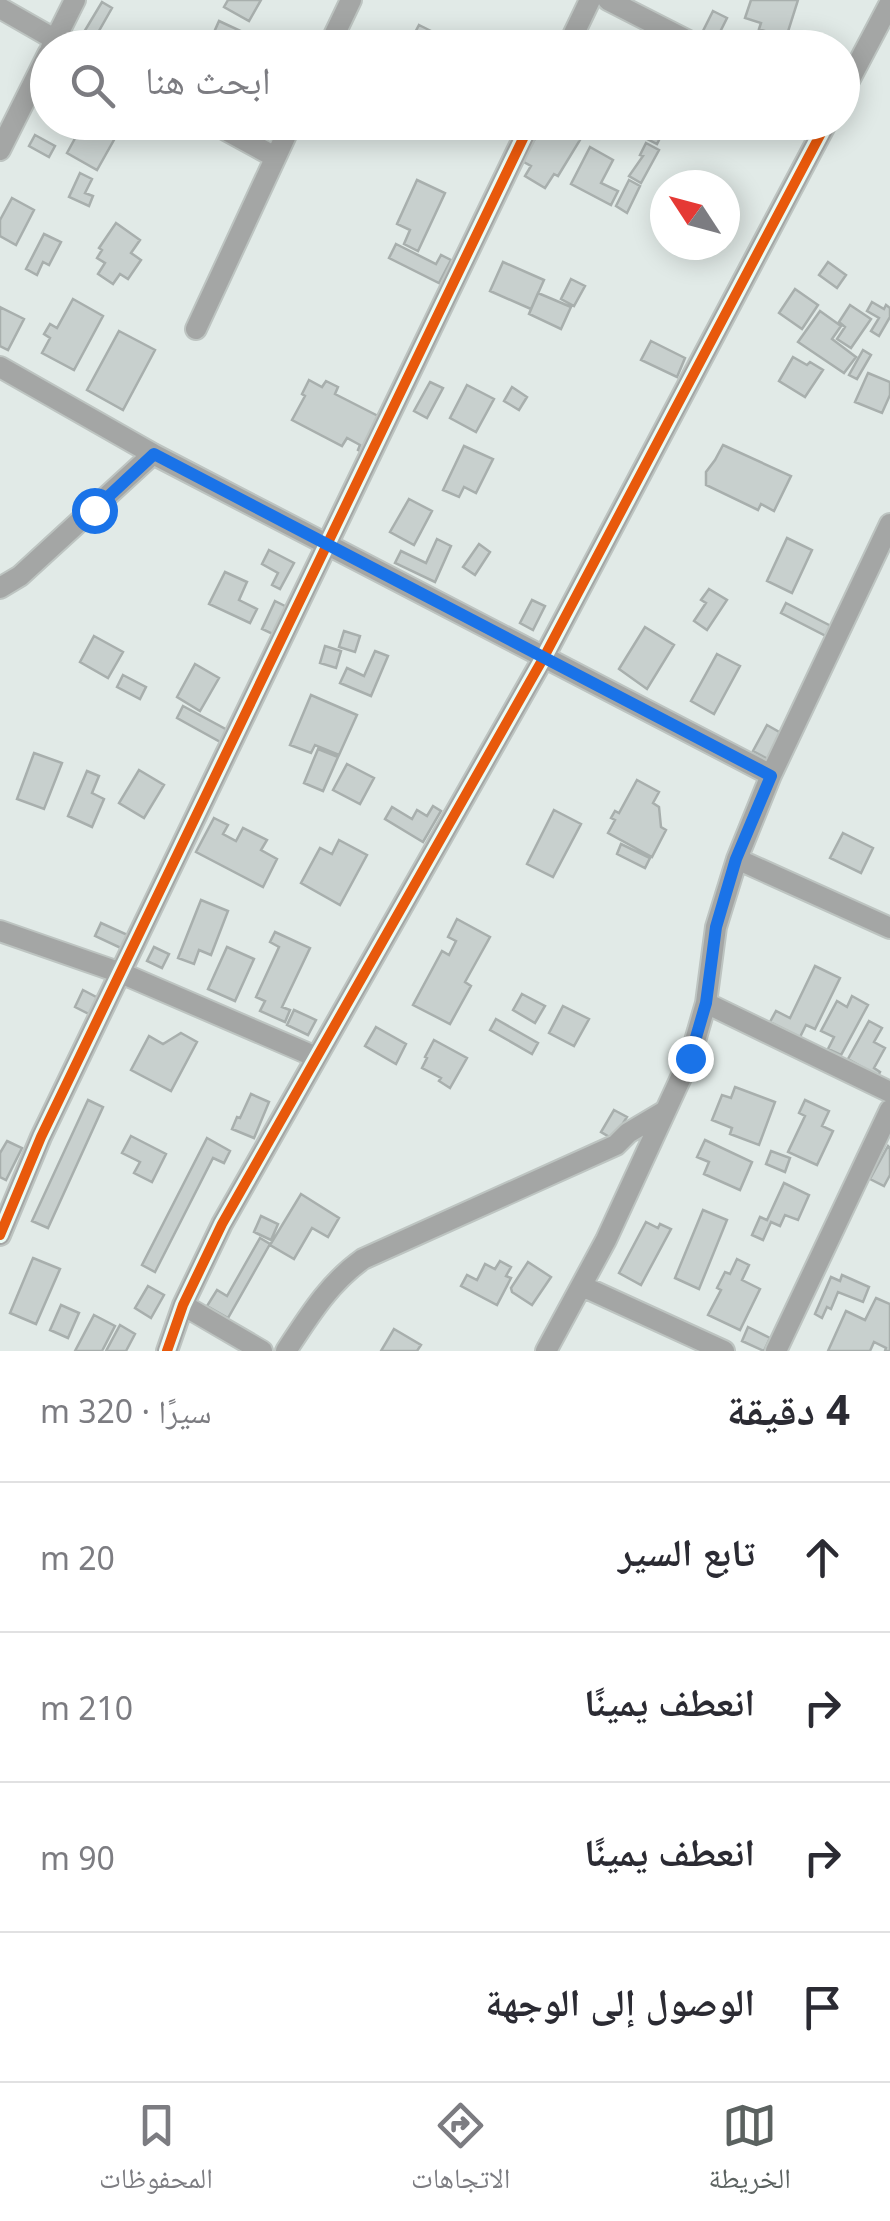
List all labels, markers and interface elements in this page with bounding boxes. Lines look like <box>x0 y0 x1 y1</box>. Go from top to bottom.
search box <box>30 30 860 140</box>
text: ابحث هنا <box>145 53 271 105</box>
icon: search <box>65 58 120 113</box>
north arrow <box>650 170 740 260</box>
route start <box>72 488 118 534</box>
route end <box>668 1036 714 1082</box>
text: 4 دقيقة <box>727 1380 850 1437</box>
text: سيرًا · 320 m <box>40 1389 212 1432</box>
text: تابع السير <box>618 1525 755 1577</box>
icon: ahead <box>795 1530 850 1585</box>
text: 20 m <box>40 1536 115 1579</box>
text: انعطف يمينًا <box>584 1675 755 1727</box>
icon: right <box>795 1680 850 1735</box>
text: 210 m <box>40 1686 133 1729</box>
text: انعطف يمينًا <box>584 1825 755 1877</box>
icon: right <box>795 1830 850 1885</box>
text: 90 m <box>40 1836 115 1879</box>
text: الوصول إلى الوجهة <box>485 1975 755 2027</box>
icon: arrive <box>795 1980 850 2035</box>
tab: المحفوظات <box>99 2098 213 2206</box>
tab: الاتجاهات <box>411 2098 510 2206</box>
tab: الخريطة <box>709 2098 791 2206</box>

